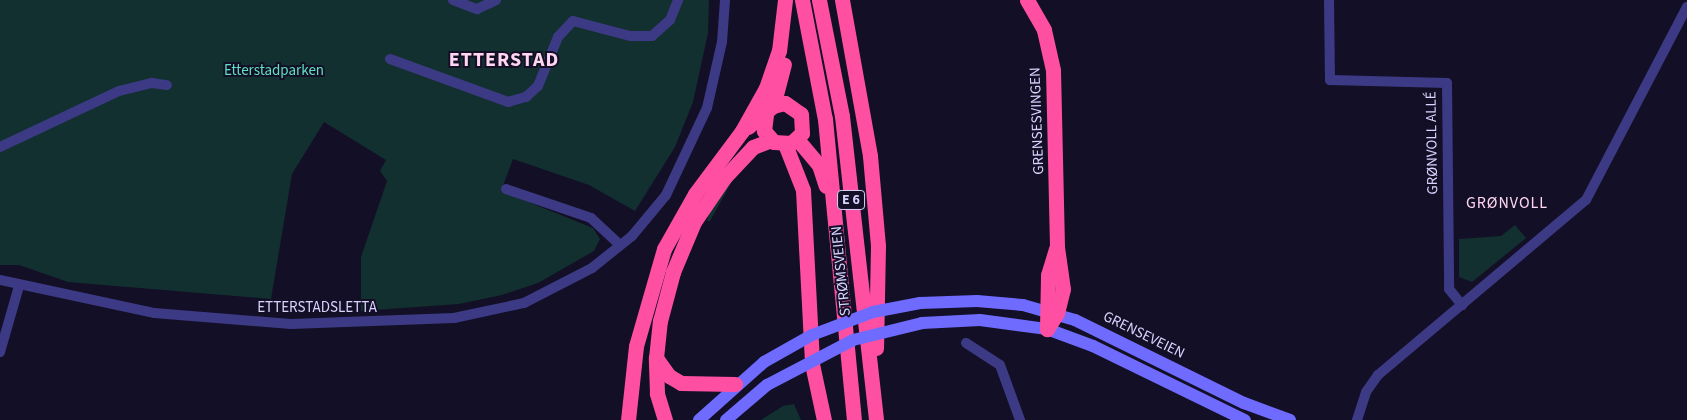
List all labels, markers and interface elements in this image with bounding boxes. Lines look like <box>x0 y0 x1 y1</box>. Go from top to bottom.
district label: ETTERSTAD <box>448 48 560 72</box>
park label: Etterstadparken <box>224 62 324 80</box>
street label: GRENSESVINGEN <box>1026 67 1048 175</box>
street label: GRØNVOLL ALLÉ <box>1422 91 1442 195</box>
road number: E 6 <box>836 188 866 212</box>
district label: GRØNVOLL <box>1465 193 1549 213</box>
street label: STRØMSVEIEN <box>827 225 855 317</box>
street label: ETTERSTADSLETTA <box>257 299 377 317</box>
street label: GRENSEVEIEN <box>1100 308 1188 362</box>

